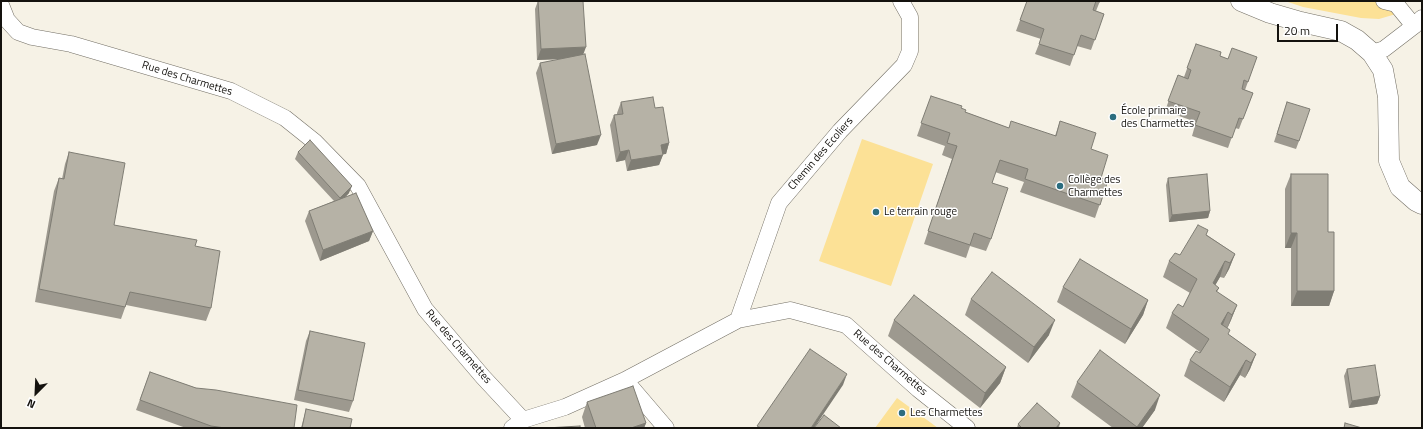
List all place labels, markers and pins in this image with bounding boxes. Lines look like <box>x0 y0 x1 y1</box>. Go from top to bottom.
place label: École primaire des Charmettes <box>1121 104 1194 130</box>
marker: École primaire des Charmettes <box>1108 112 1118 122</box>
place label: Collège des Charmettes <box>1068 173 1122 199</box>
marker: Collège des Charmettes <box>1055 181 1065 191</box>
place label: Le terrain rouge <box>884 205 957 219</box>
marker: Le terrain rouge <box>871 207 881 217</box>
place label: Les Charmettes <box>910 406 983 420</box>
marker: Les Charmettes <box>897 408 907 418</box>

